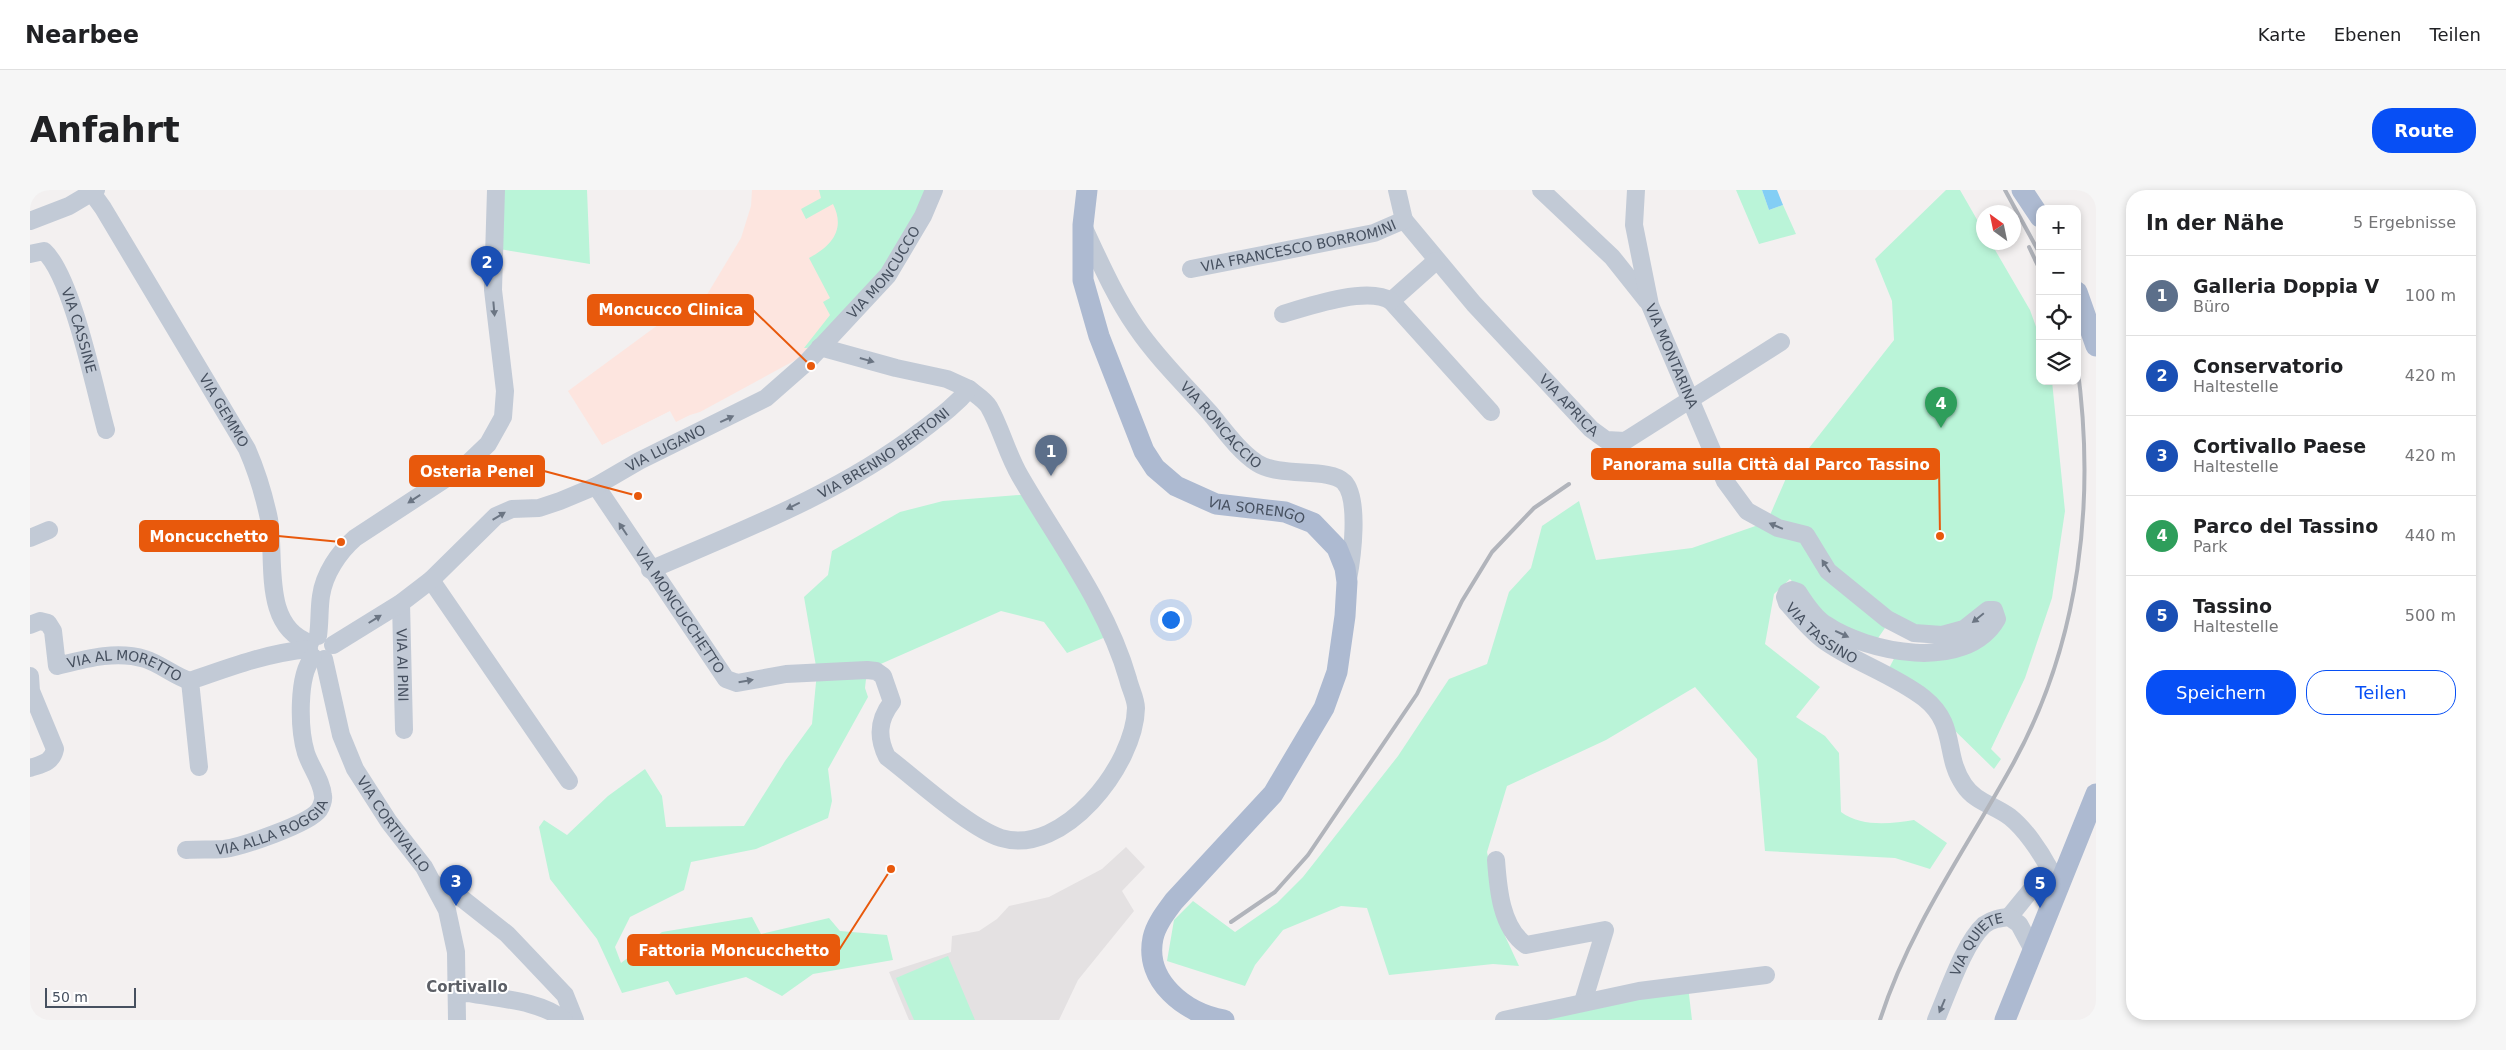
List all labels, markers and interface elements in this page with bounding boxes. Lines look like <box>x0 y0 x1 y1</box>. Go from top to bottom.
text: Nearbee <box>25 21 139 49</box>
text: Karte <box>2258 24 2306 45</box>
text: Ebenen <box>2334 24 2402 45</box>
text: Teilen <box>2430 24 2481 45</box>
button: Route <box>2372 108 2476 153</box>
text: Anfahrt <box>30 110 180 150</box>
north arrow <box>1976 205 2021 250</box>
map controls <box>2036 205 2081 385</box>
button: + <box>2036 205 2081 250</box>
text: In der Nähe <box>2146 211 2284 235</box>
text: 5 Ergebnisse <box>2353 213 2456 232</box>
street label: VIA FRANCESCO BORROMINI <box>1199 216 1399 275</box>
street label: VIA MONCUCCO <box>844 223 923 322</box>
pin: 2 <box>471 246 503 287</box>
button: − <box>2036 250 2081 295</box>
text: Galleria Doppia V <box>2193 275 2379 297</box>
street label: VIA CASSINE <box>58 285 99 375</box>
text: 1 <box>2156 286 2168 305</box>
text: 100 m <box>2405 286 2456 305</box>
callout: Moncucco Clinica <box>588 295 753 325</box>
button: locate <box>2036 295 2081 340</box>
text: Büro <box>2193 297 2230 316</box>
one-way arrow <box>490 301 498 317</box>
text: Moncucco Clinica <box>599 301 743 319</box>
street label: VIA MONTARINA <box>1642 301 1701 411</box>
button: layers <box>2036 340 2081 385</box>
text: Conservatorio <box>2193 355 2343 377</box>
one-way arrow <box>860 357 875 365</box>
text: 2 <box>2156 366 2168 385</box>
text: 420 m <box>2405 366 2456 385</box>
street label: VIA GEMMO <box>196 371 252 450</box>
street label: VIA APRICA <box>1536 371 1602 440</box>
text: Haltestelle <box>2193 377 2279 396</box>
street label: VIA RONCACCIO <box>1177 378 1265 472</box>
pin: 4 <box>1925 387 1957 428</box>
street label: VIA BRENNO BERTONI <box>815 404 953 502</box>
one-way arrow <box>720 415 734 423</box>
street label: VIA LUGANO <box>623 421 708 475</box>
pin: 1 <box>1035 435 1067 476</box>
text: Cortivallo Paese <box>2193 435 2366 457</box>
text: 3 <box>2156 446 2168 465</box>
text: 420 m <box>2405 446 2456 465</box>
callout: Panorama sulla Città dal Parco Tassino <box>1592 449 1939 479</box>
callout: Osteria Penel <box>410 456 544 486</box>
text: Panorama sulla Città dal Parco Tassino <box>1602 456 1930 474</box>
text: Haltestelle <box>2193 457 2279 476</box>
text: Osteria Penel <box>420 463 534 481</box>
street label: VIA SORENGO <box>1205 493 1308 527</box>
one-way arrow <box>407 494 421 504</box>
one-way arrow <box>786 502 800 510</box>
one-way arrow <box>492 512 507 520</box>
text: Parco del Tassino <box>2193 515 2378 537</box>
callout: Moncucchetto <box>140 521 278 551</box>
one-way arrow <box>1769 521 1783 529</box>
one-way arrow <box>618 522 628 536</box>
text: 4 <box>2156 526 2168 545</box>
text: 440 m <box>2405 526 2456 545</box>
text: Moncucchetto <box>150 528 268 546</box>
text: Park <box>2193 537 2228 556</box>
street label: VIA MONCUCCHETTO <box>632 544 728 676</box>
one-way arrow <box>1822 559 1831 573</box>
text: Tassino <box>2193 595 2272 617</box>
street label: VIA TASSINO <box>1783 599 1860 667</box>
text: 5 <box>2156 606 2168 625</box>
text: 500 m <box>2405 606 2456 625</box>
your location <box>1158 607 1184 633</box>
one-way arrow <box>1972 613 1985 624</box>
one-way arrow <box>368 614 381 624</box>
text: Haltestelle <box>2193 617 2279 636</box>
street label: VIA AI PINI <box>394 628 411 702</box>
one-way arrow <box>1835 630 1850 638</box>
street label: VIA AL MORETTO <box>65 647 185 685</box>
button: Speichern <box>2146 670 2296 715</box>
button: Teilen <box>2306 670 2456 715</box>
one-way arrow <box>738 677 754 685</box>
street label: VIA CORTIVALLO <box>354 773 433 876</box>
street label: VIA ALLA ROGGIA <box>215 797 331 857</box>
pin: 3 <box>440 865 472 906</box>
pin: 5 <box>2024 867 2056 908</box>
street label: VIA QUIETE <box>1947 910 2005 979</box>
callout: Fattoria Moncucchetto <box>628 935 839 965</box>
text: Fattoria Moncucchetto <box>639 942 829 960</box>
district label: Cortivallo <box>426 978 508 996</box>
scale bar <box>45 985 136 1008</box>
text: 50 m <box>52 989 88 1005</box>
one-way arrow <box>1938 999 1946 1014</box>

